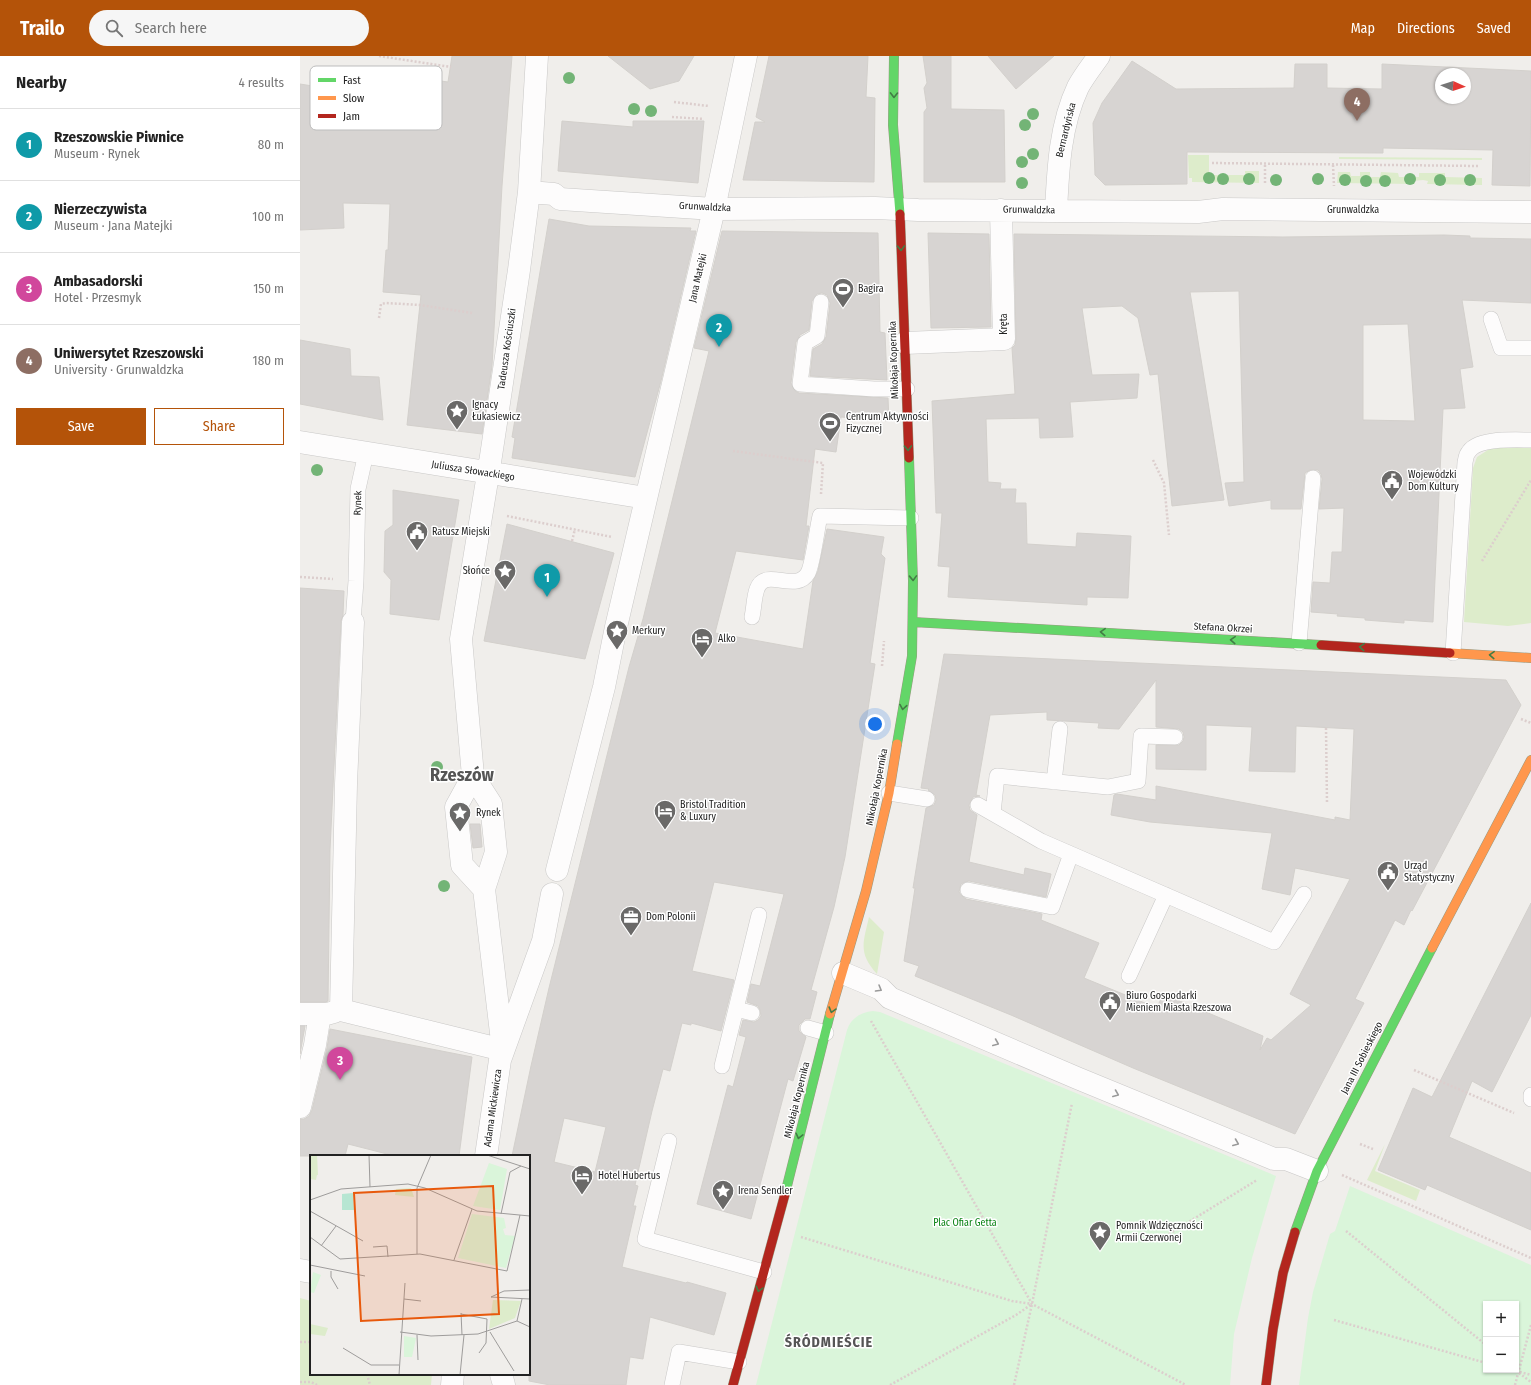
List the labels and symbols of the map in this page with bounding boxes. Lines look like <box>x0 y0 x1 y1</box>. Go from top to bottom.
legend <box>310 66 442 130</box>
north arrow <box>1435 68 1471 104</box>
text: Fast <box>343 74 361 87</box>
pin: 4 <box>1344 88 1370 121</box>
text: Slow <box>343 92 364 105</box>
one-way arrow <box>890 92 898 98</box>
street label: Bernardyńska <box>1052 101 1079 159</box>
text: Jam <box>343 110 360 123</box>
street label: Grunwaldzka <box>679 200 732 214</box>
street label: Grunwaldzka <box>1003 204 1055 216</box>
street label: Grunwaldzka <box>1327 204 1379 216</box>
one-way arrow <box>897 245 905 251</box>
street label: Jana Matejki <box>687 252 709 304</box>
sports icon: Bagira <box>830 276 856 309</box>
place label: Bagira <box>858 283 884 295</box>
street label: Tadeusza Kościuszki <box>495 308 519 390</box>
street label: Kręta <box>998 313 1010 335</box>
pin: 2 <box>706 314 732 347</box>
street label: Mikołaja Kopernika <box>887 321 901 399</box>
place icon: Ignacy Łukasiewicz <box>444 398 470 431</box>
place label: Ignacy Łukasiewicz <box>472 399 520 423</box>
sports icon: Centrum Aktywności Fizycznej <box>817 410 843 443</box>
place label: Centrum Aktywności Fizycznej <box>846 411 929 435</box>
one-way arrow <box>904 445 913 451</box>
street label: Juliusza Słowackiego <box>430 458 516 484</box>
public building icon: Wojewódzki Dom Kultury <box>1379 468 1405 501</box>
place label: Wojewódzki Dom Kultury <box>1408 469 1459 493</box>
street label: Rynek <box>352 490 364 516</box>
public building icon: Ratusz Miejski <box>404 519 430 552</box>
place label: Ratusz Miejski <box>432 526 490 538</box>
place icon: Słońce <box>492 558 518 591</box>
place label: Słońce <box>463 564 490 577</box>
pin: 1 <box>534 564 560 597</box>
one-way arrow <box>909 575 917 581</box>
place icon: Merkury <box>604 618 630 651</box>
street label: Stefana Okrzei <box>1193 620 1253 636</box>
place label: Merkury <box>632 625 666 637</box>
hotel icon: Alko <box>689 626 715 659</box>
one-way arrow <box>1100 628 1106 637</box>
place label: Alko <box>718 633 736 645</box>
one-way arrow <box>1230 635 1236 644</box>
one-way arrow <box>1359 643 1365 651</box>
one-way arrow <box>1489 650 1495 659</box>
one-way arrow <box>899 704 908 711</box>
your location <box>865 714 885 734</box>
street label: Mikołaja Kopernika <box>864 747 890 827</box>
district label: Rzeszów <box>430 764 495 786</box>
hotel icon: Bristol Tradition & Luxury <box>652 798 678 831</box>
place label: Bristol Tradition & Luxury <box>680 799 746 823</box>
place icon: Rynek <box>447 800 473 833</box>
place label: Rynek <box>476 807 501 819</box>
public building icon: Urząd Statystyczny <box>1375 859 1401 892</box>
place label: Urząd Statystyczny <box>1404 860 1455 884</box>
office icon: Dom Polonii <box>618 904 644 937</box>
place label: Dom Polonii <box>646 911 695 923</box>
one-way arrow <box>875 984 882 992</box>
public building icon: Biuro Gospodarki Mieniem Miasta Rzeszowa <box>1097 989 1123 1022</box>
place label: Biuro Gospodarki Mieniem Miasta Rzeszowa <box>1126 990 1232 1014</box>
one-way arrow <box>828 1007 837 1014</box>
street label: Jana III Sobieskiego <box>1339 1020 1385 1096</box>
one-way arrow <box>992 1038 1000 1046</box>
pin: 3 <box>327 1047 353 1080</box>
street label: Mikołaja Kopernika <box>782 1061 812 1139</box>
street label: Adama Mickiewicza <box>482 1068 504 1148</box>
one-way arrow <box>1112 1089 1119 1097</box>
one-way arrow <box>796 1133 804 1139</box>
one-way arrow <box>1232 1138 1240 1146</box>
inset map <box>310 1155 530 1375</box>
hotel icon: Hotel Hubertus <box>569 1163 595 1196</box>
place label: Hotel Hubertus <box>598 1170 660 1182</box>
place icon: Irena Sendler <box>710 1178 736 1211</box>
place label: Irena Sendler <box>738 1185 793 1197</box>
park label: Plac Ofiar Getta <box>933 1217 997 1229</box>
place icon: Pomnik Wdzięczności Armii Czerwonej <box>1087 1219 1113 1252</box>
place label: Pomnik Wdzięczności Armii Czerwonej <box>1116 1220 1203 1244</box>
one-way arrow <box>755 1285 764 1292</box>
district label: ŚRÓDMIEŚCIE <box>785 1333 873 1351</box>

